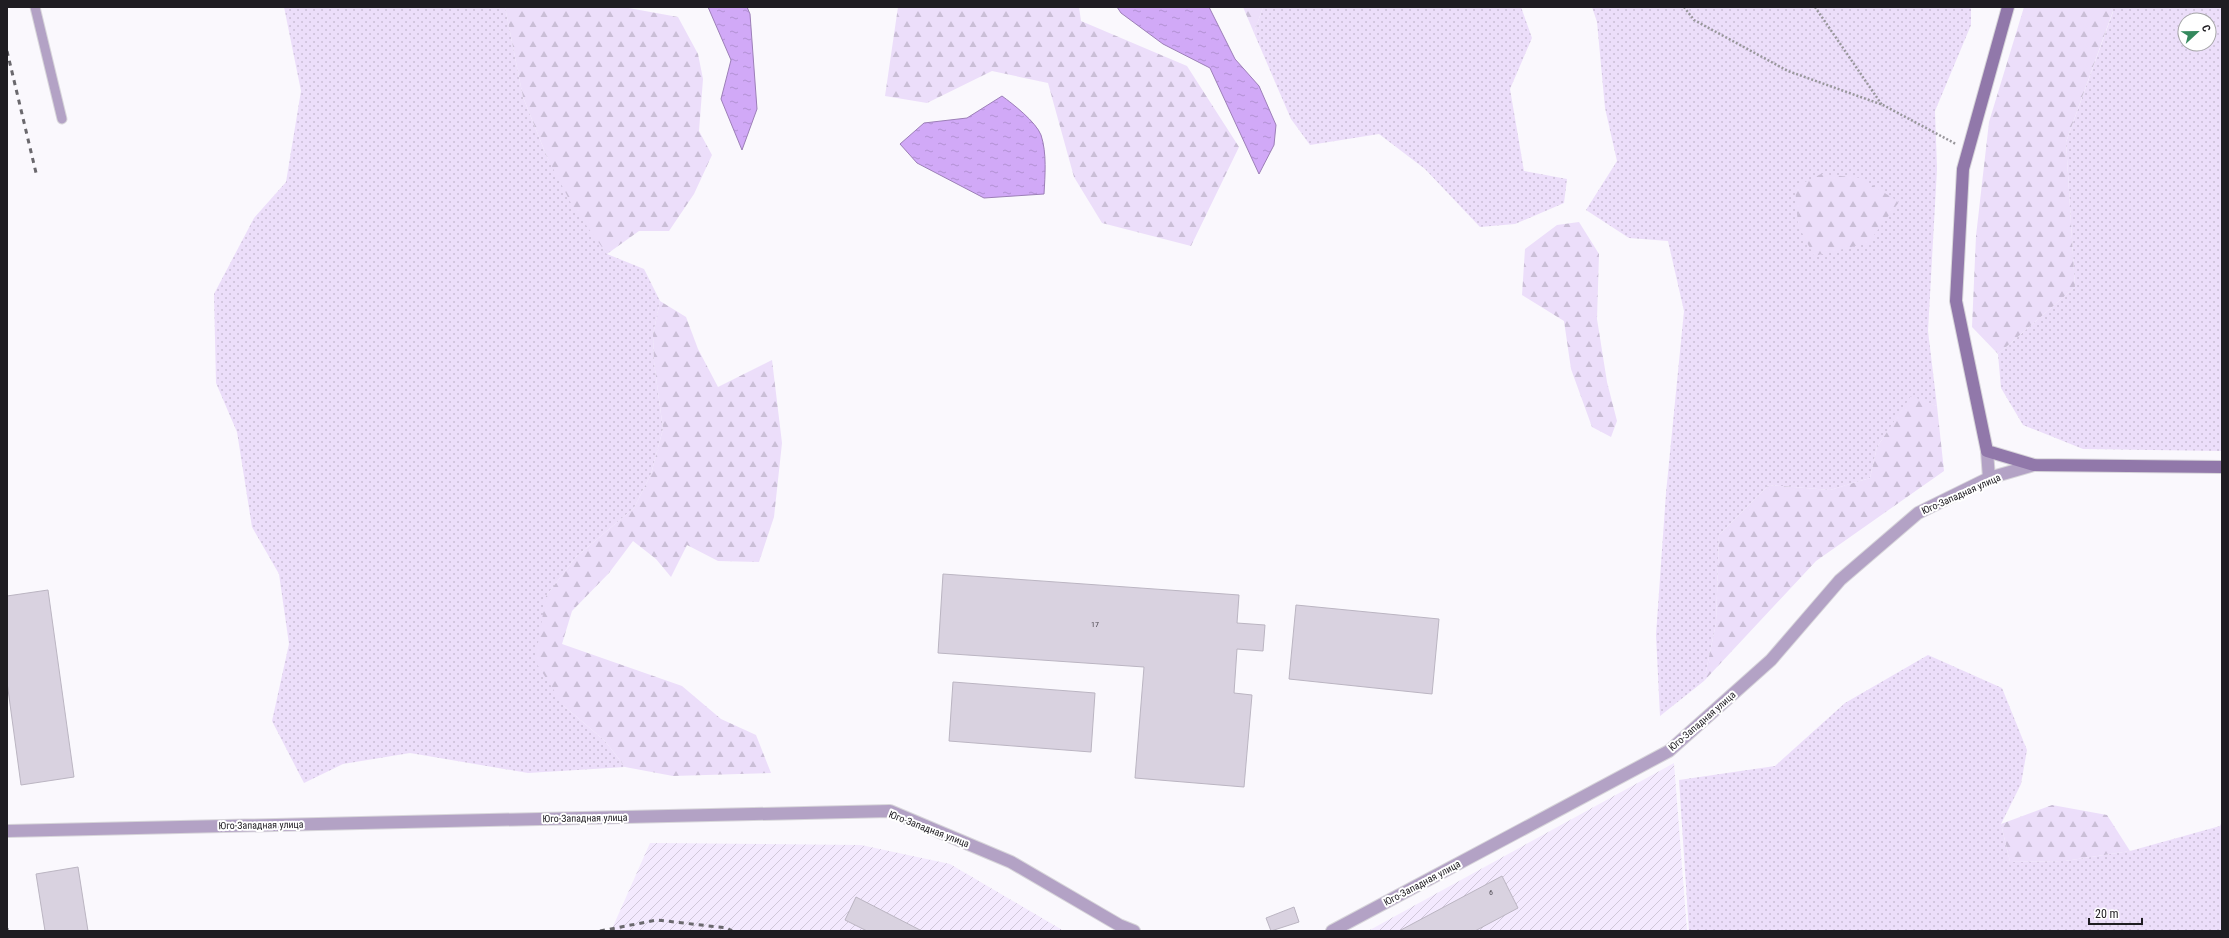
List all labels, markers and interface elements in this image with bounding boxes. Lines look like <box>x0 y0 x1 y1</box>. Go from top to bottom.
north arrow <box>2177 12 2217 52</box>
text: С <box>2199 23 2213 34</box>
street label: Юго-Западная улица <box>1920 472 2002 516</box>
house number: 17 <box>1091 620 1099 629</box>
street label: Юго-Западная улица <box>1666 689 1738 753</box>
street label: Юго-Западная улица <box>887 809 971 849</box>
street label: Юго-Западная улица <box>542 812 628 824</box>
street label: Юго-Западная улица <box>218 819 304 831</box>
street label: Юго-Западная улица <box>1382 858 1462 908</box>
house number: 6 <box>1489 888 1493 897</box>
scale bar <box>2089 900 2142 926</box>
text: 20 m <box>2095 907 2119 921</box>

